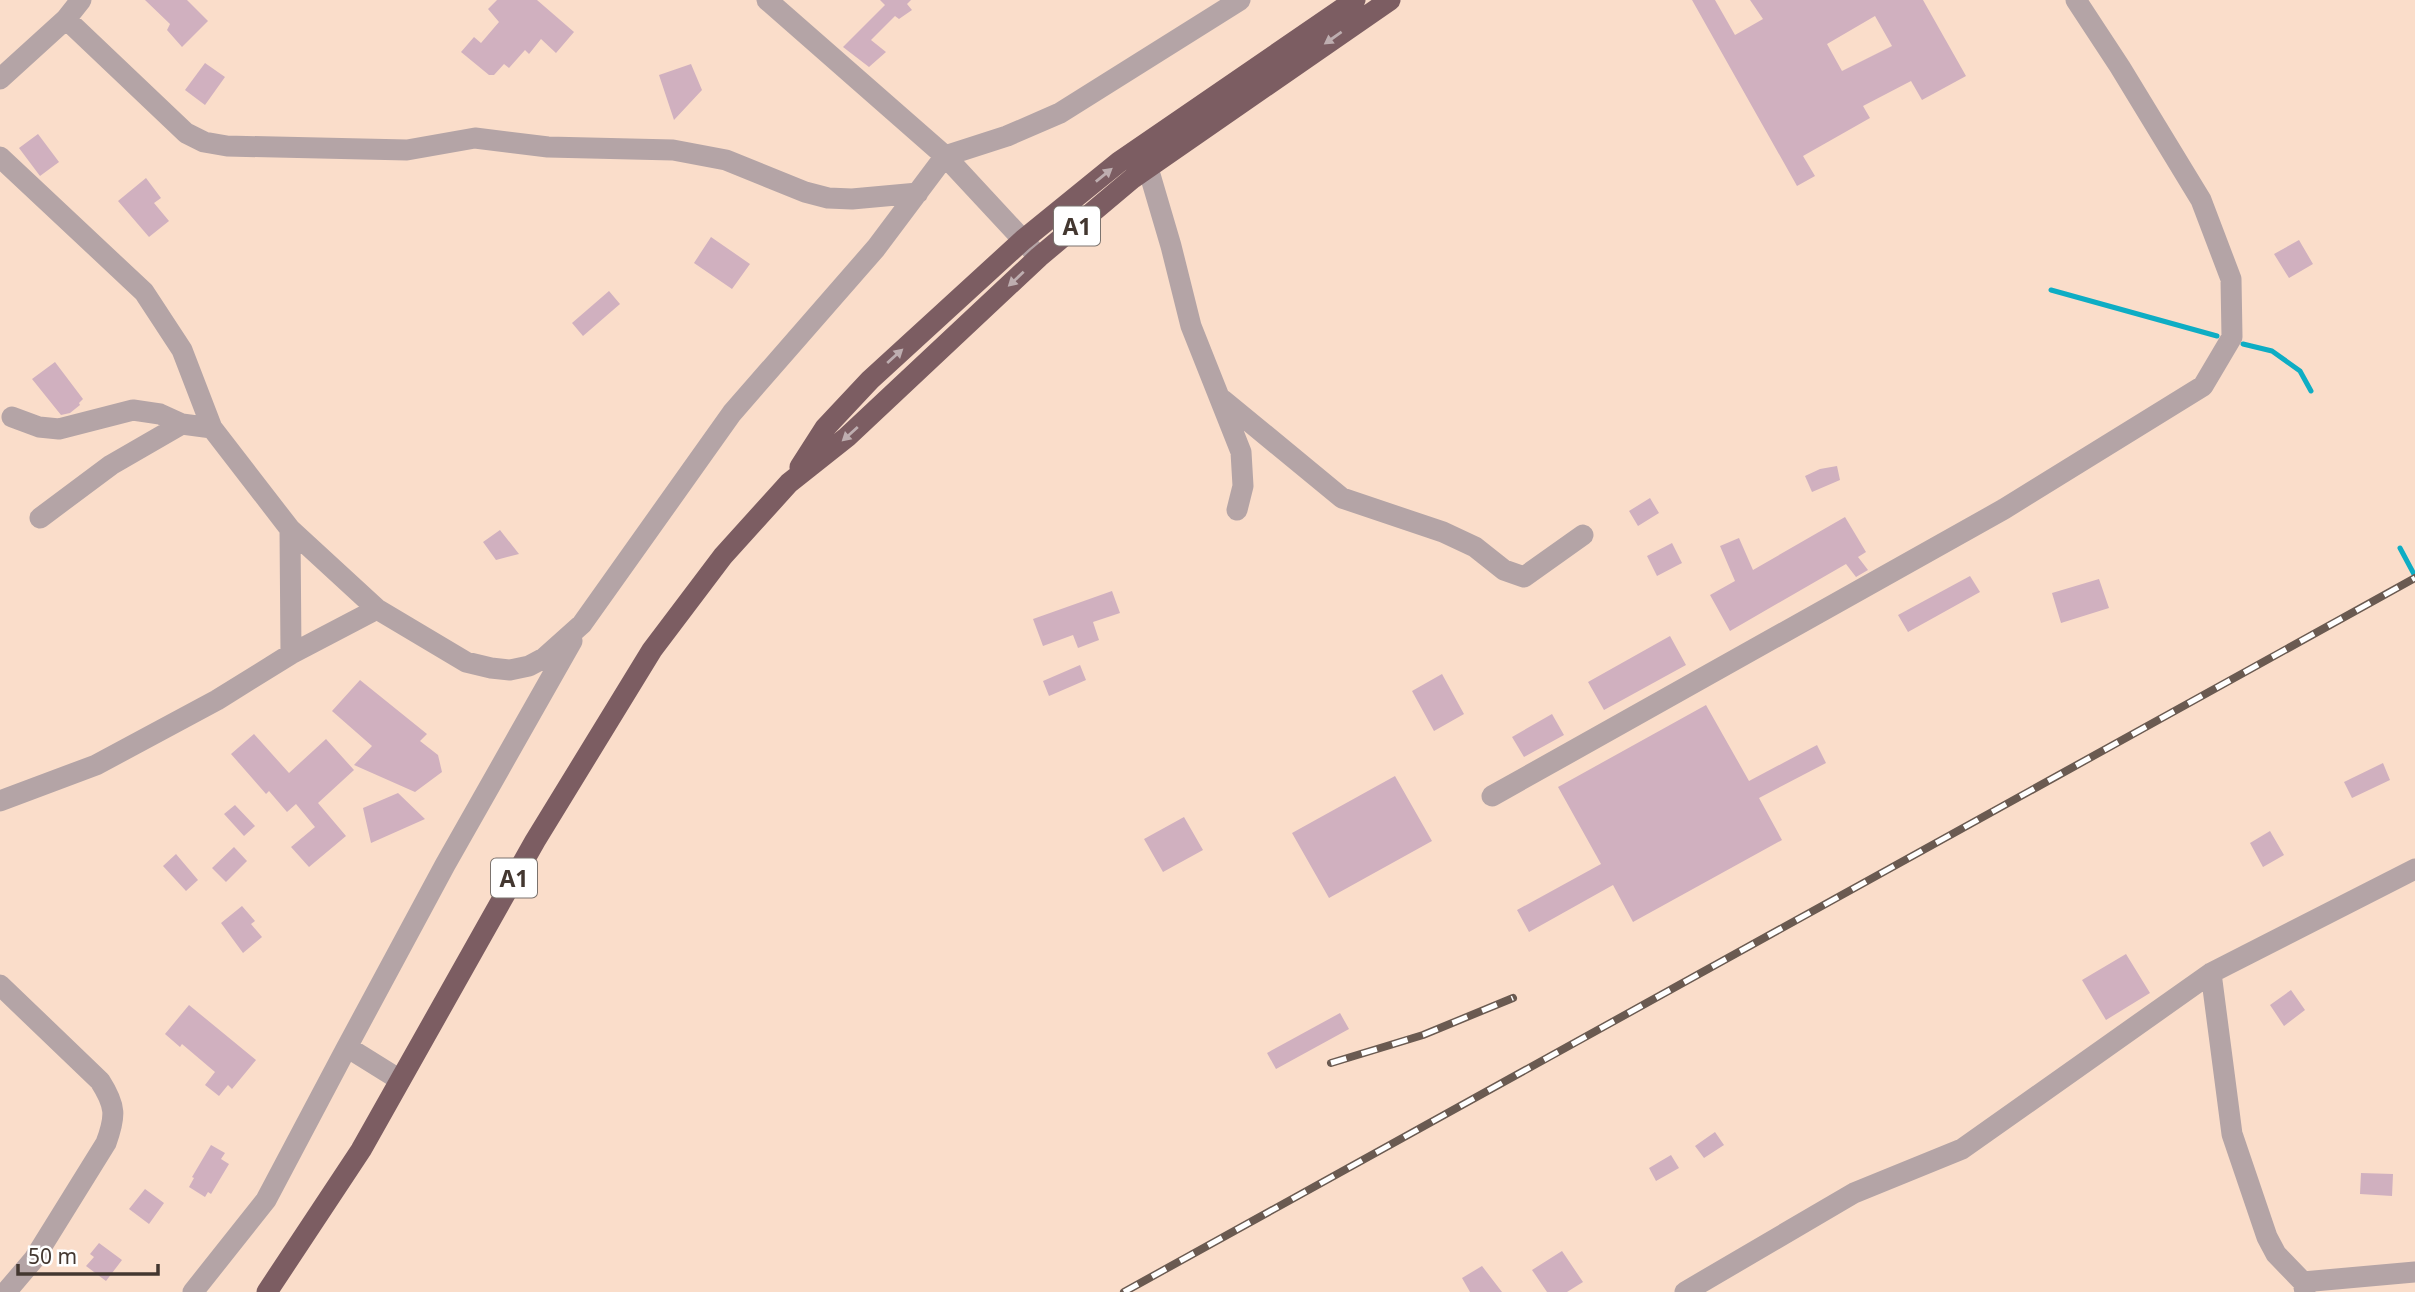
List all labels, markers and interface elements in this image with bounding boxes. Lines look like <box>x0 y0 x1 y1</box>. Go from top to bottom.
one-way arrow <box>1324 30 1342 44</box>
one-way arrow <box>1094 167 1112 182</box>
road number: A1 <box>1054 206 1100 246</box>
one-way arrow <box>1008 270 1025 286</box>
one-way arrow <box>886 349 903 365</box>
one-way arrow <box>842 425 859 441</box>
road number: A1 <box>491 858 537 898</box>
scale bar <box>18 1232 158 1276</box>
text: 50 m <box>28 1242 77 1270</box>

